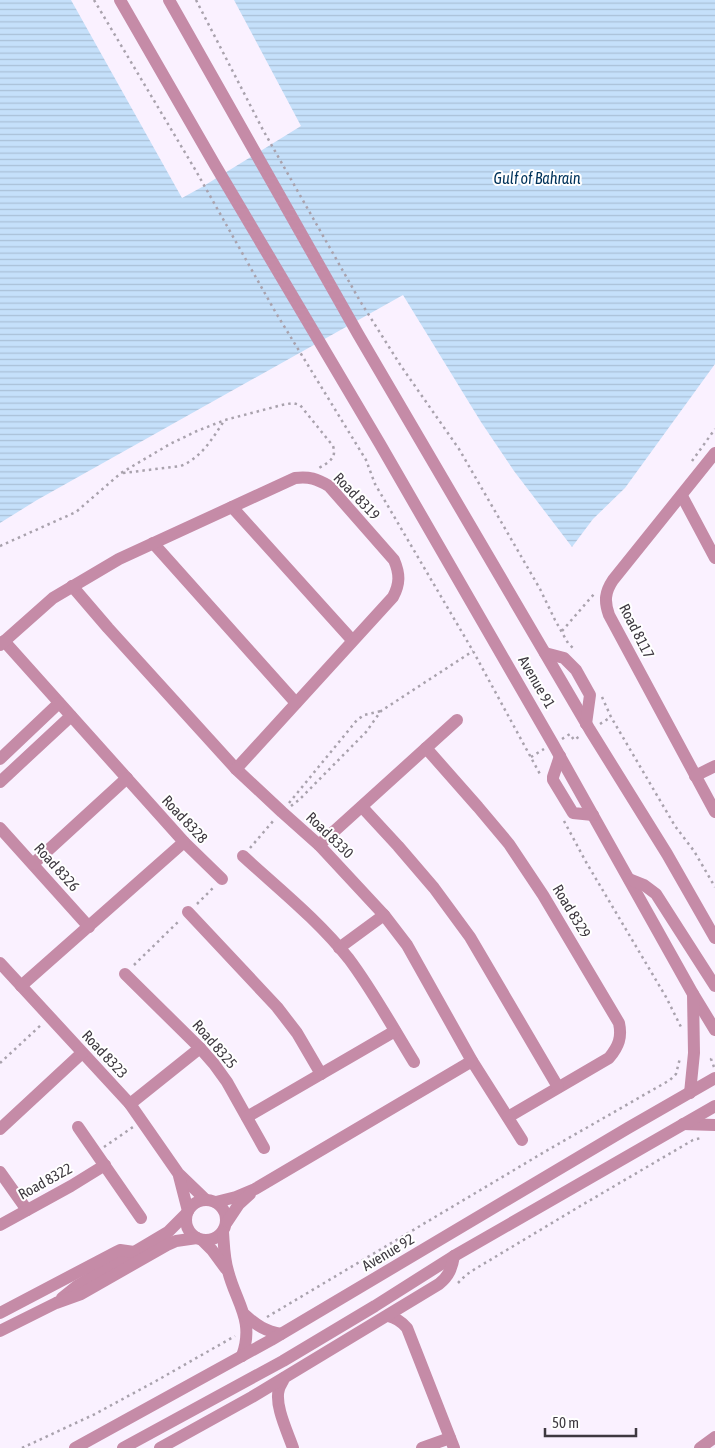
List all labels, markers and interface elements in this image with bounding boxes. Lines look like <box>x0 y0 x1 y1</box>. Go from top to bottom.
water label: Gulf of Bahrain <box>493 169 581 187</box>
street label: Road 8319 <box>330 469 384 523</box>
street label: Road 8117 <box>616 601 658 661</box>
street label: Avenue 91 <box>515 653 559 711</box>
street label: Road 8328 <box>159 792 211 846</box>
street label: Road 8330 <box>303 808 357 862</box>
street label: Road 8326 <box>31 839 83 895</box>
street label: Road 8329 <box>550 881 594 941</box>
street label: Road 8325 <box>189 1016 241 1072</box>
street label: Road 8323 <box>79 1027 131 1081</box>
street label: Road 8322 <box>15 1159 75 1203</box>
street label: Avenue 92 <box>359 1230 417 1274</box>
scale bar <box>545 1406 636 1438</box>
text: 50 m <box>552 1414 579 1431</box>

